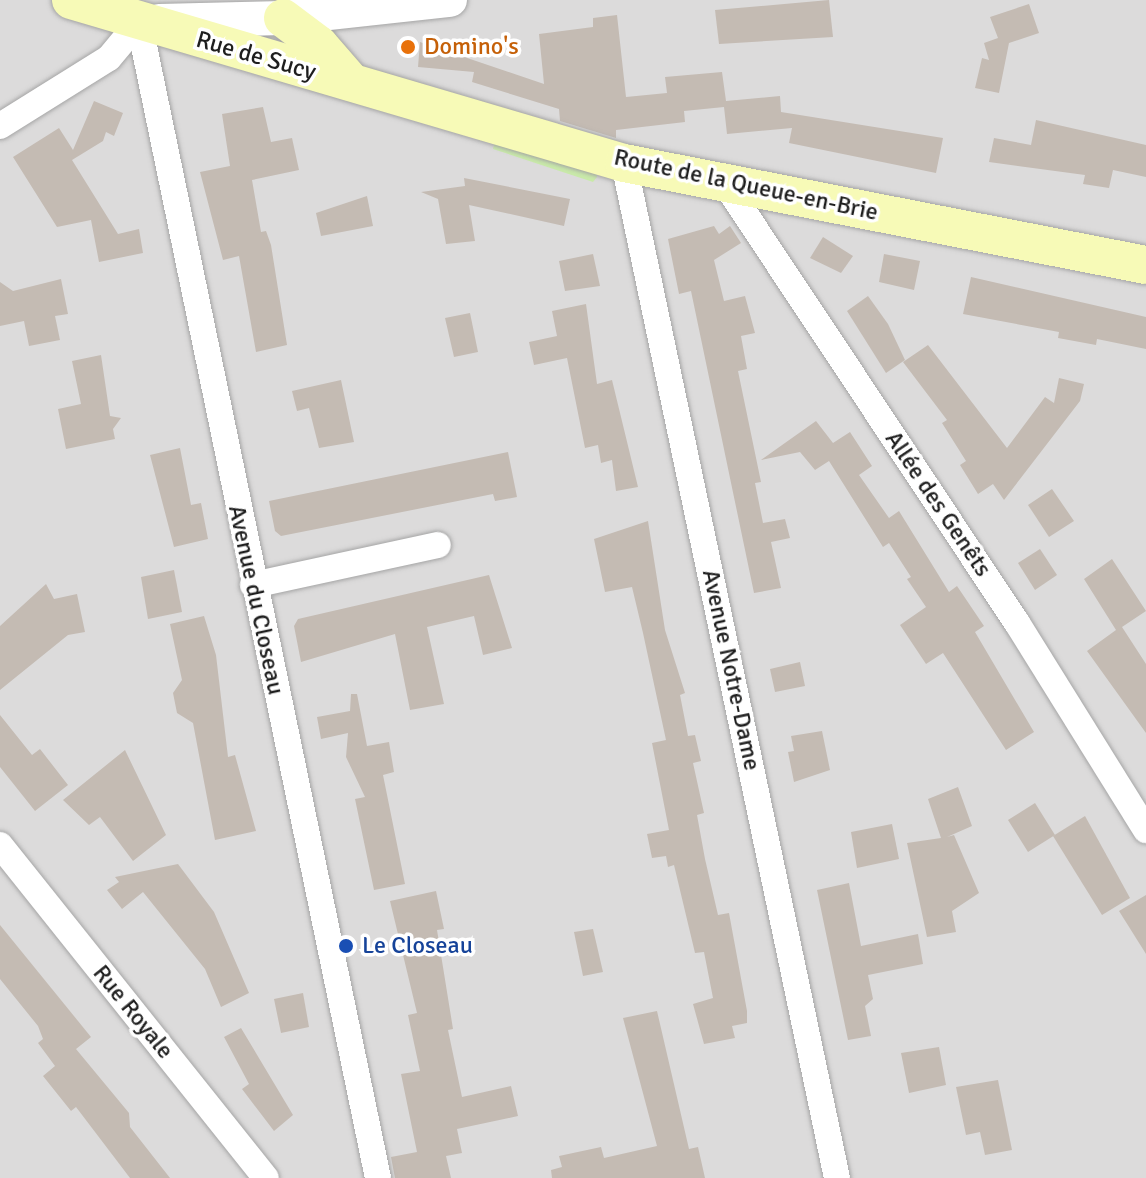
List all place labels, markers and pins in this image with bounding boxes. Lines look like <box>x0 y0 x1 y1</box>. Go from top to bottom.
place label: Domino's <box>424 33 519 61</box>
marker: Domino's <box>399 38 417 56</box>
place label: Le Closeau <box>362 932 473 960</box>
marker: Le Closeau <box>337 937 355 955</box>

